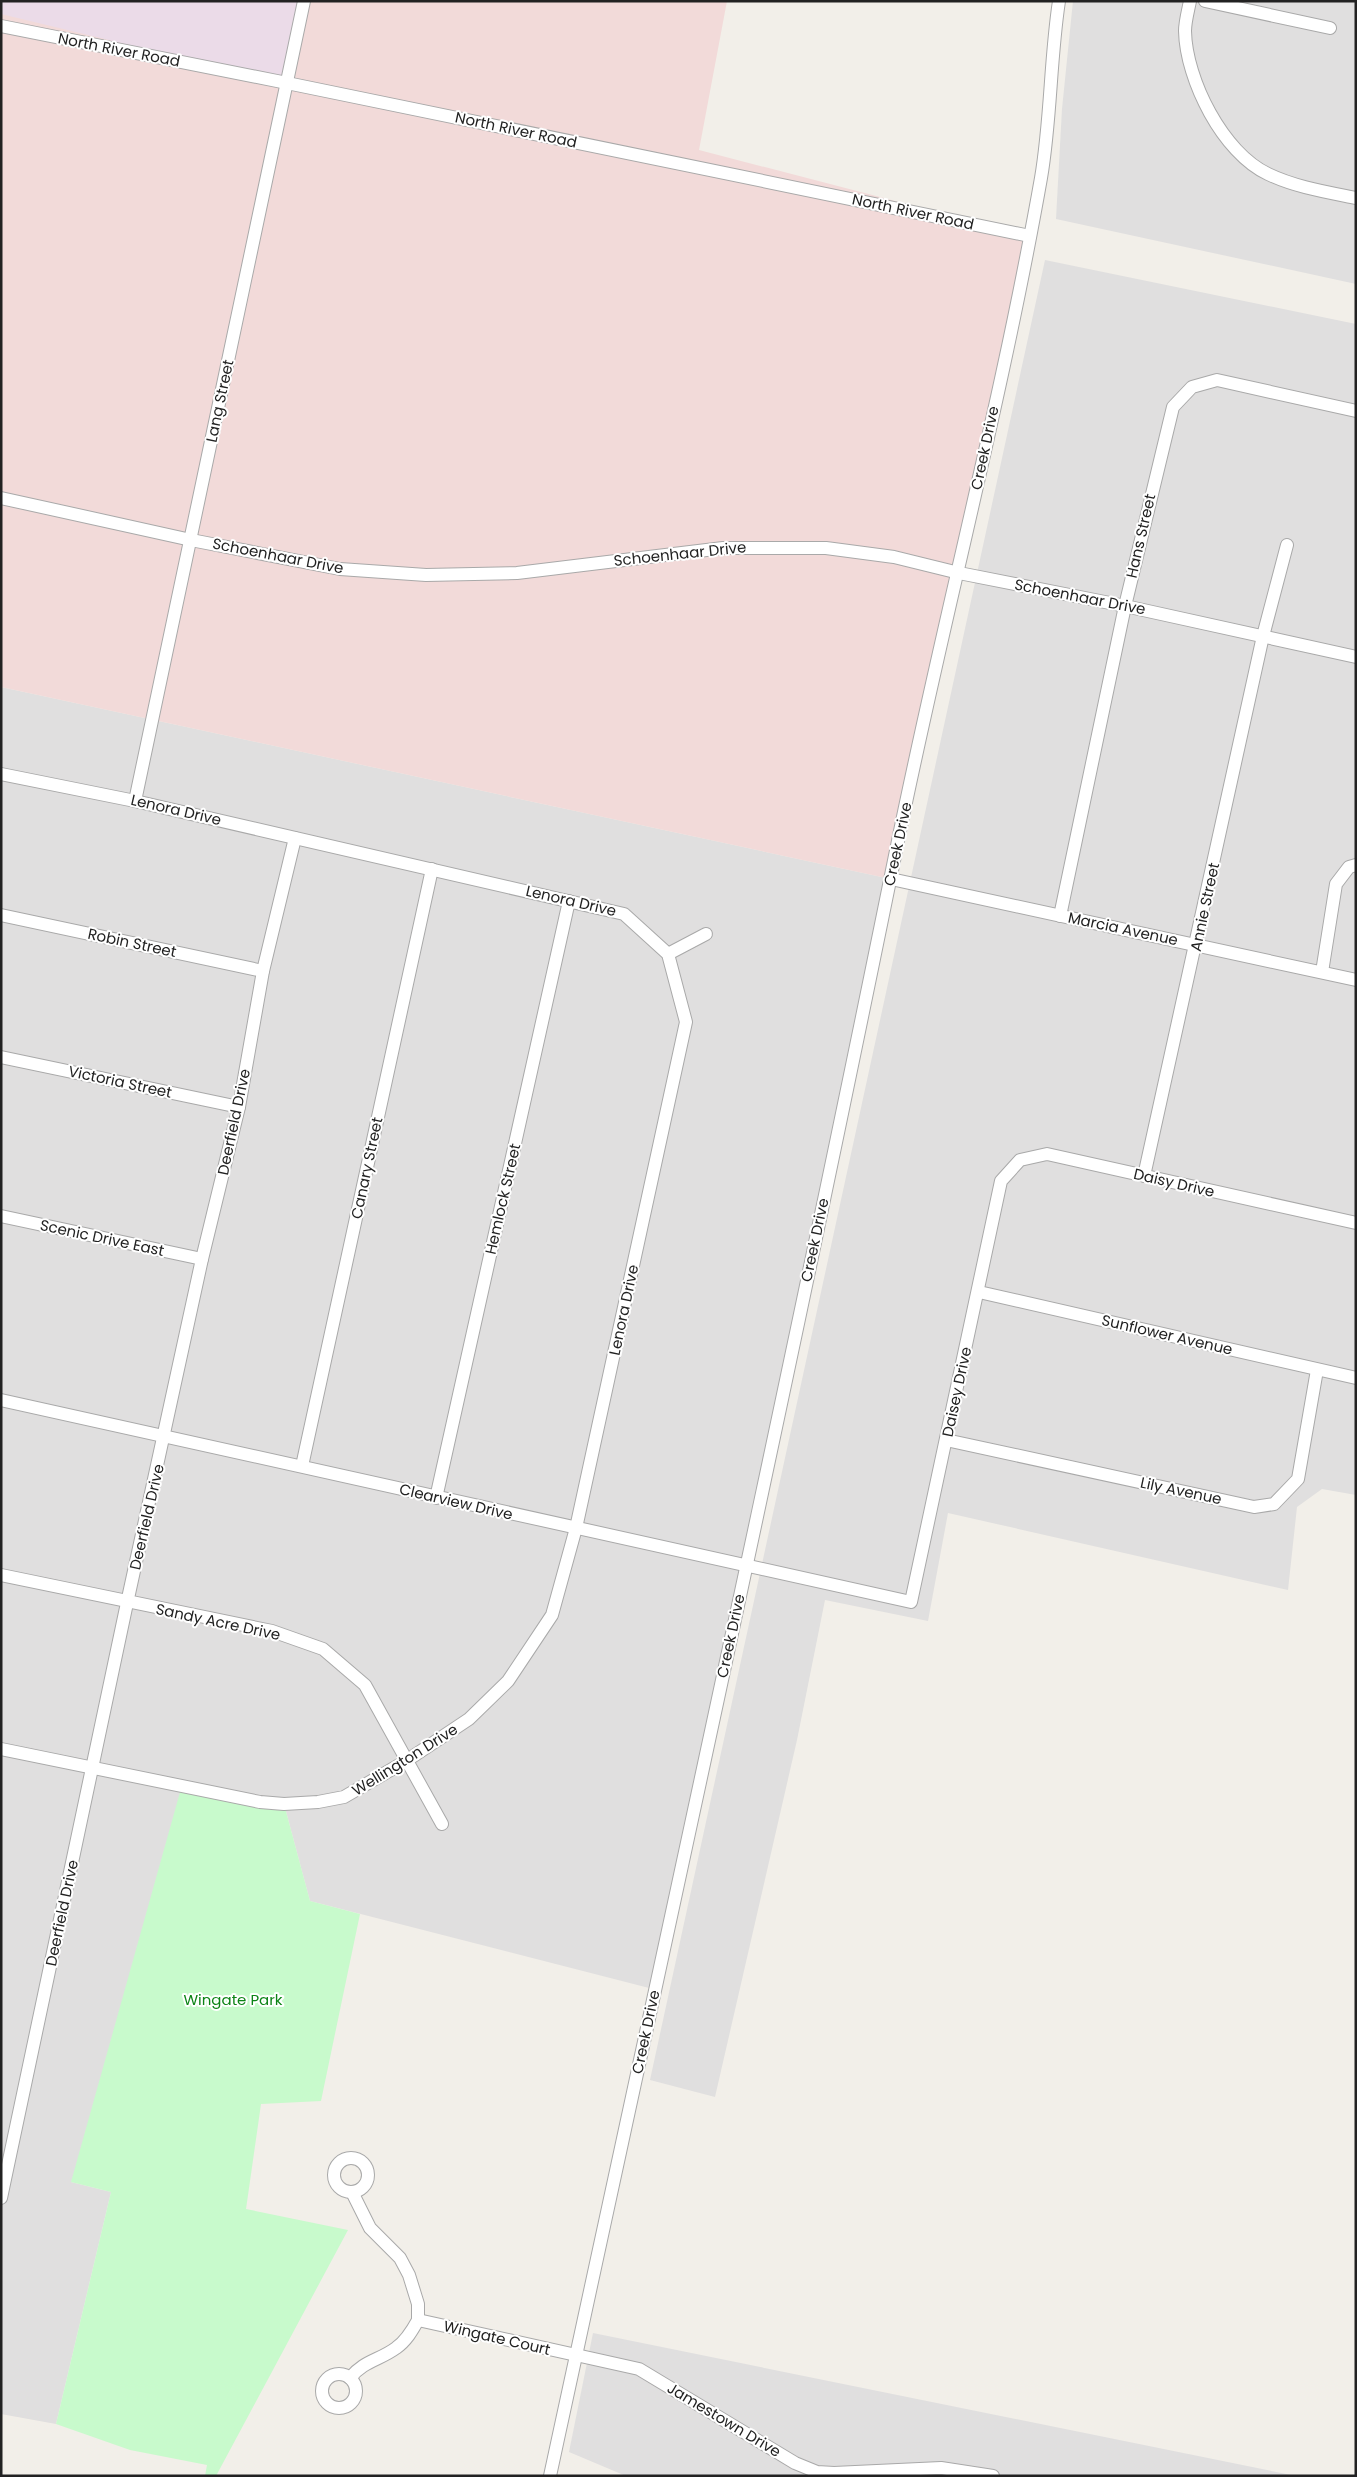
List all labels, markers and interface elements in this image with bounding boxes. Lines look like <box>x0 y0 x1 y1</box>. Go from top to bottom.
street label: North River Road <box>56 27 182 72</box>
street label: North River Road <box>453 106 579 153</box>
street label: North River Road <box>850 188 976 235</box>
street label: Lang Street <box>200 357 239 444</box>
street label: Creek Drive <box>965 404 1004 492</box>
street label: Hans Street <box>1121 492 1160 580</box>
street label: Schoenhaar Drive <box>211 533 345 579</box>
street label: Schoenhaar Drive <box>613 536 747 571</box>
street label: Schoenhaar Drive <box>1013 574 1147 620</box>
street label: Lenora Drive <box>129 789 223 830</box>
street label: Creek Drive <box>878 800 917 888</box>
street label: Annie Street <box>1185 861 1224 953</box>
street label: Lenora Drive <box>524 880 618 921</box>
street label: Marcia Avenue <box>1066 907 1180 950</box>
street label: Robin Street <box>86 923 178 962</box>
street label: Victoria Street <box>66 1060 174 1103</box>
street label: Deerfield Drive <box>212 1067 255 1177</box>
street label: Canary Street <box>345 1115 388 1221</box>
street label: Hemlock Street <box>480 1141 525 1256</box>
street label: Daisy Drive <box>1132 1163 1217 1202</box>
street label: Creek Drive <box>795 1196 834 1284</box>
street label: Scenic Drive East <box>38 1214 166 1261</box>
street label: Lenora Drive <box>604 1263 643 1357</box>
street label: Sunflower Avenue <box>1100 1309 1235 1360</box>
street label: Daisey Drive <box>937 1345 976 1439</box>
street label: Deerfield Drive <box>124 1462 169 1572</box>
street label: Lily Avenue <box>1139 1472 1224 1509</box>
street label: Clearview Drive <box>397 1478 515 1525</box>
street label: Creek Drive <box>711 1592 750 1680</box>
street label: Sandy Acre Drive <box>154 1598 282 1645</box>
street label: Wellington Drive <box>348 1719 462 1801</box>
street label: Deerfield Drive <box>40 1858 83 1968</box>
street label: Creek Drive <box>626 1988 665 2076</box>
park label: Wingate Park <box>183 1989 283 2010</box>
street label: Wingate Court <box>442 2315 552 2360</box>
street label: Jamestown Drive <box>663 2377 785 2462</box>

